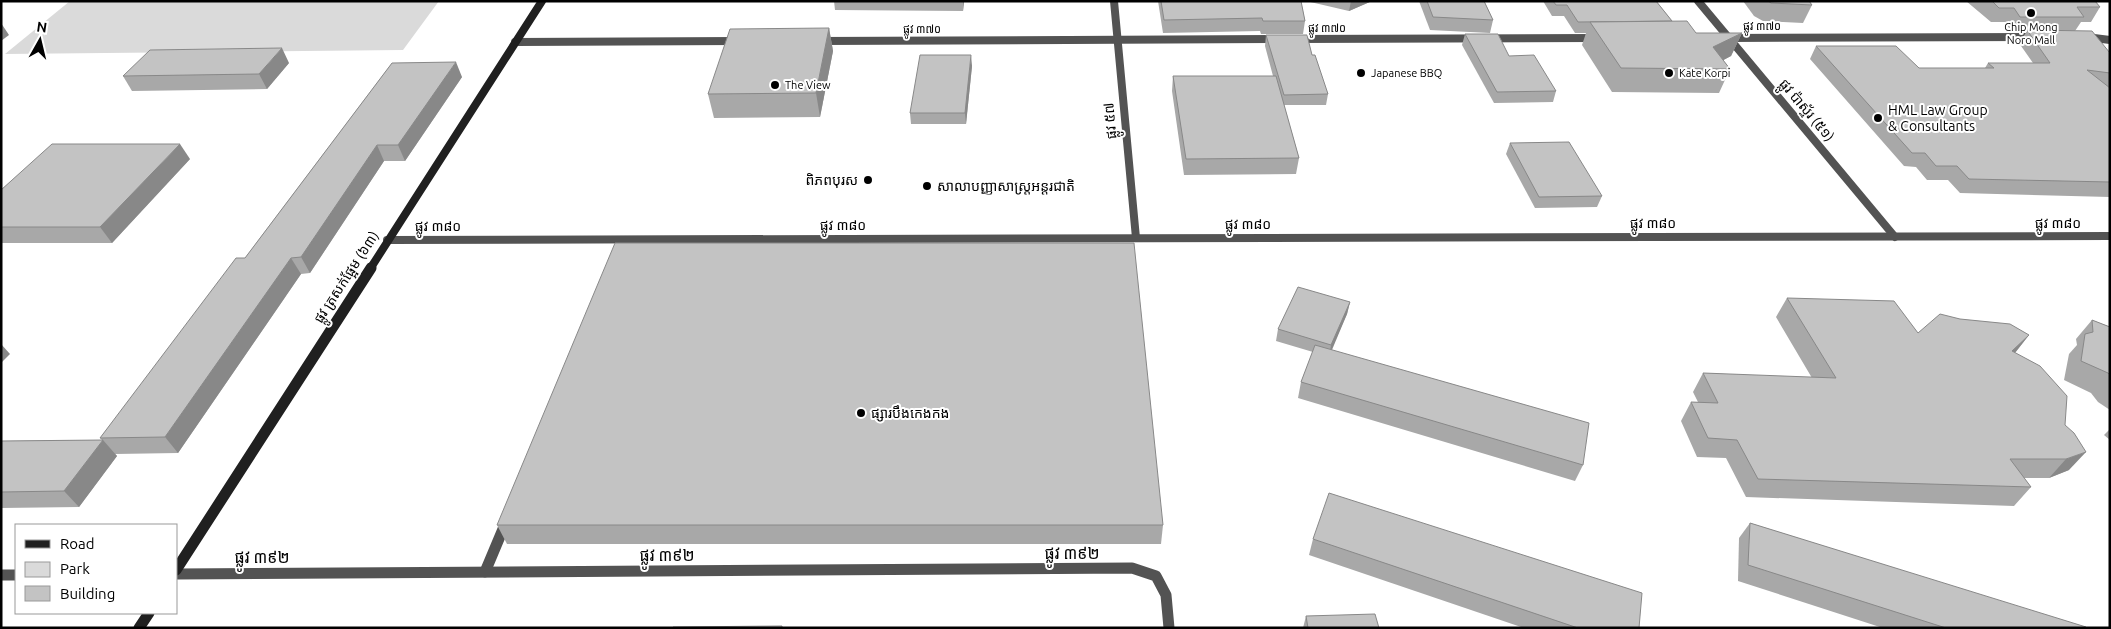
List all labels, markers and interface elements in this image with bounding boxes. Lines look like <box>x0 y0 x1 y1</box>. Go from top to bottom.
marker: Chip Mong Noro Mall <box>2025 7 2037 19</box>
north arrow <box>15 15 65 65</box>
text: N <box>36 18 48 36</box>
street label: ផ្លូវ ៣៧០ <box>1743 20 1781 36</box>
place label: Chip Mong Noro Mall <box>2004 21 2058 46</box>
street label: ផ្លូវ ៣៧០ <box>1308 22 1346 38</box>
street label: ផ្លូវ ៣៧០ <box>903 23 941 39</box>
marker: Japanese BBQ <box>1355 67 1367 79</box>
place label: Japanese BBQ <box>1371 67 1442 79</box>
marker: Kate Korpi <box>1663 67 1675 79</box>
place label: Kate Korpi <box>1679 67 1731 79</box>
street label: ផ្លូវ ប៉ាស្ទ័រ (៥១) <box>1773 76 1838 147</box>
marker: The View <box>769 79 781 91</box>
place label: The View <box>785 79 831 91</box>
street label: ផ្លូវ ៥៧ <box>1100 102 1124 140</box>
place label: HML Law Group & Consultants <box>1888 102 1988 134</box>
marker: HML Law Group & Consultants <box>1872 112 1884 124</box>
place label: ពិភពបុរស <box>805 172 858 188</box>
marker: ពិភពបុរស <box>862 174 874 186</box>
place label: សាលាបញ្ញាសាស្ត្រអន្តរជាតិ <box>937 178 1075 195</box>
marker: សាលាបញ្ញាសាស្ត្រអន្តរជាតិ <box>921 180 933 192</box>
street label: ផ្លូវ ៣៨០ <box>1630 215 1676 235</box>
street label: ផ្លូវ ៣៨០ <box>2035 215 2081 235</box>
street label: ផ្លូវ ៣៨០ <box>1225 216 1271 236</box>
street label: ផ្លូវ ៣៨០ <box>820 217 866 237</box>
street label: ផ្លូវ ៣៨០ <box>415 218 461 238</box>
street label: ផ្លូវ ត្រសក់ផ្អែម (៦៣) <box>310 228 385 328</box>
place label: ផ្សារបឹងកេងកង <box>871 405 950 422</box>
marker: ផ្សារបឹងកេងកង <box>855 407 867 419</box>
legend <box>15 524 178 614</box>
text: Road <box>60 535 95 552</box>
street label: ផ្លូវ ៣៩២ <box>1044 544 1100 568</box>
street label: ផ្លូវ ៣៩២ <box>639 546 695 570</box>
street label: ផ្លូវ ៣៩២ <box>234 548 290 572</box>
text: Park <box>60 560 90 577</box>
text: Building <box>60 585 115 602</box>

